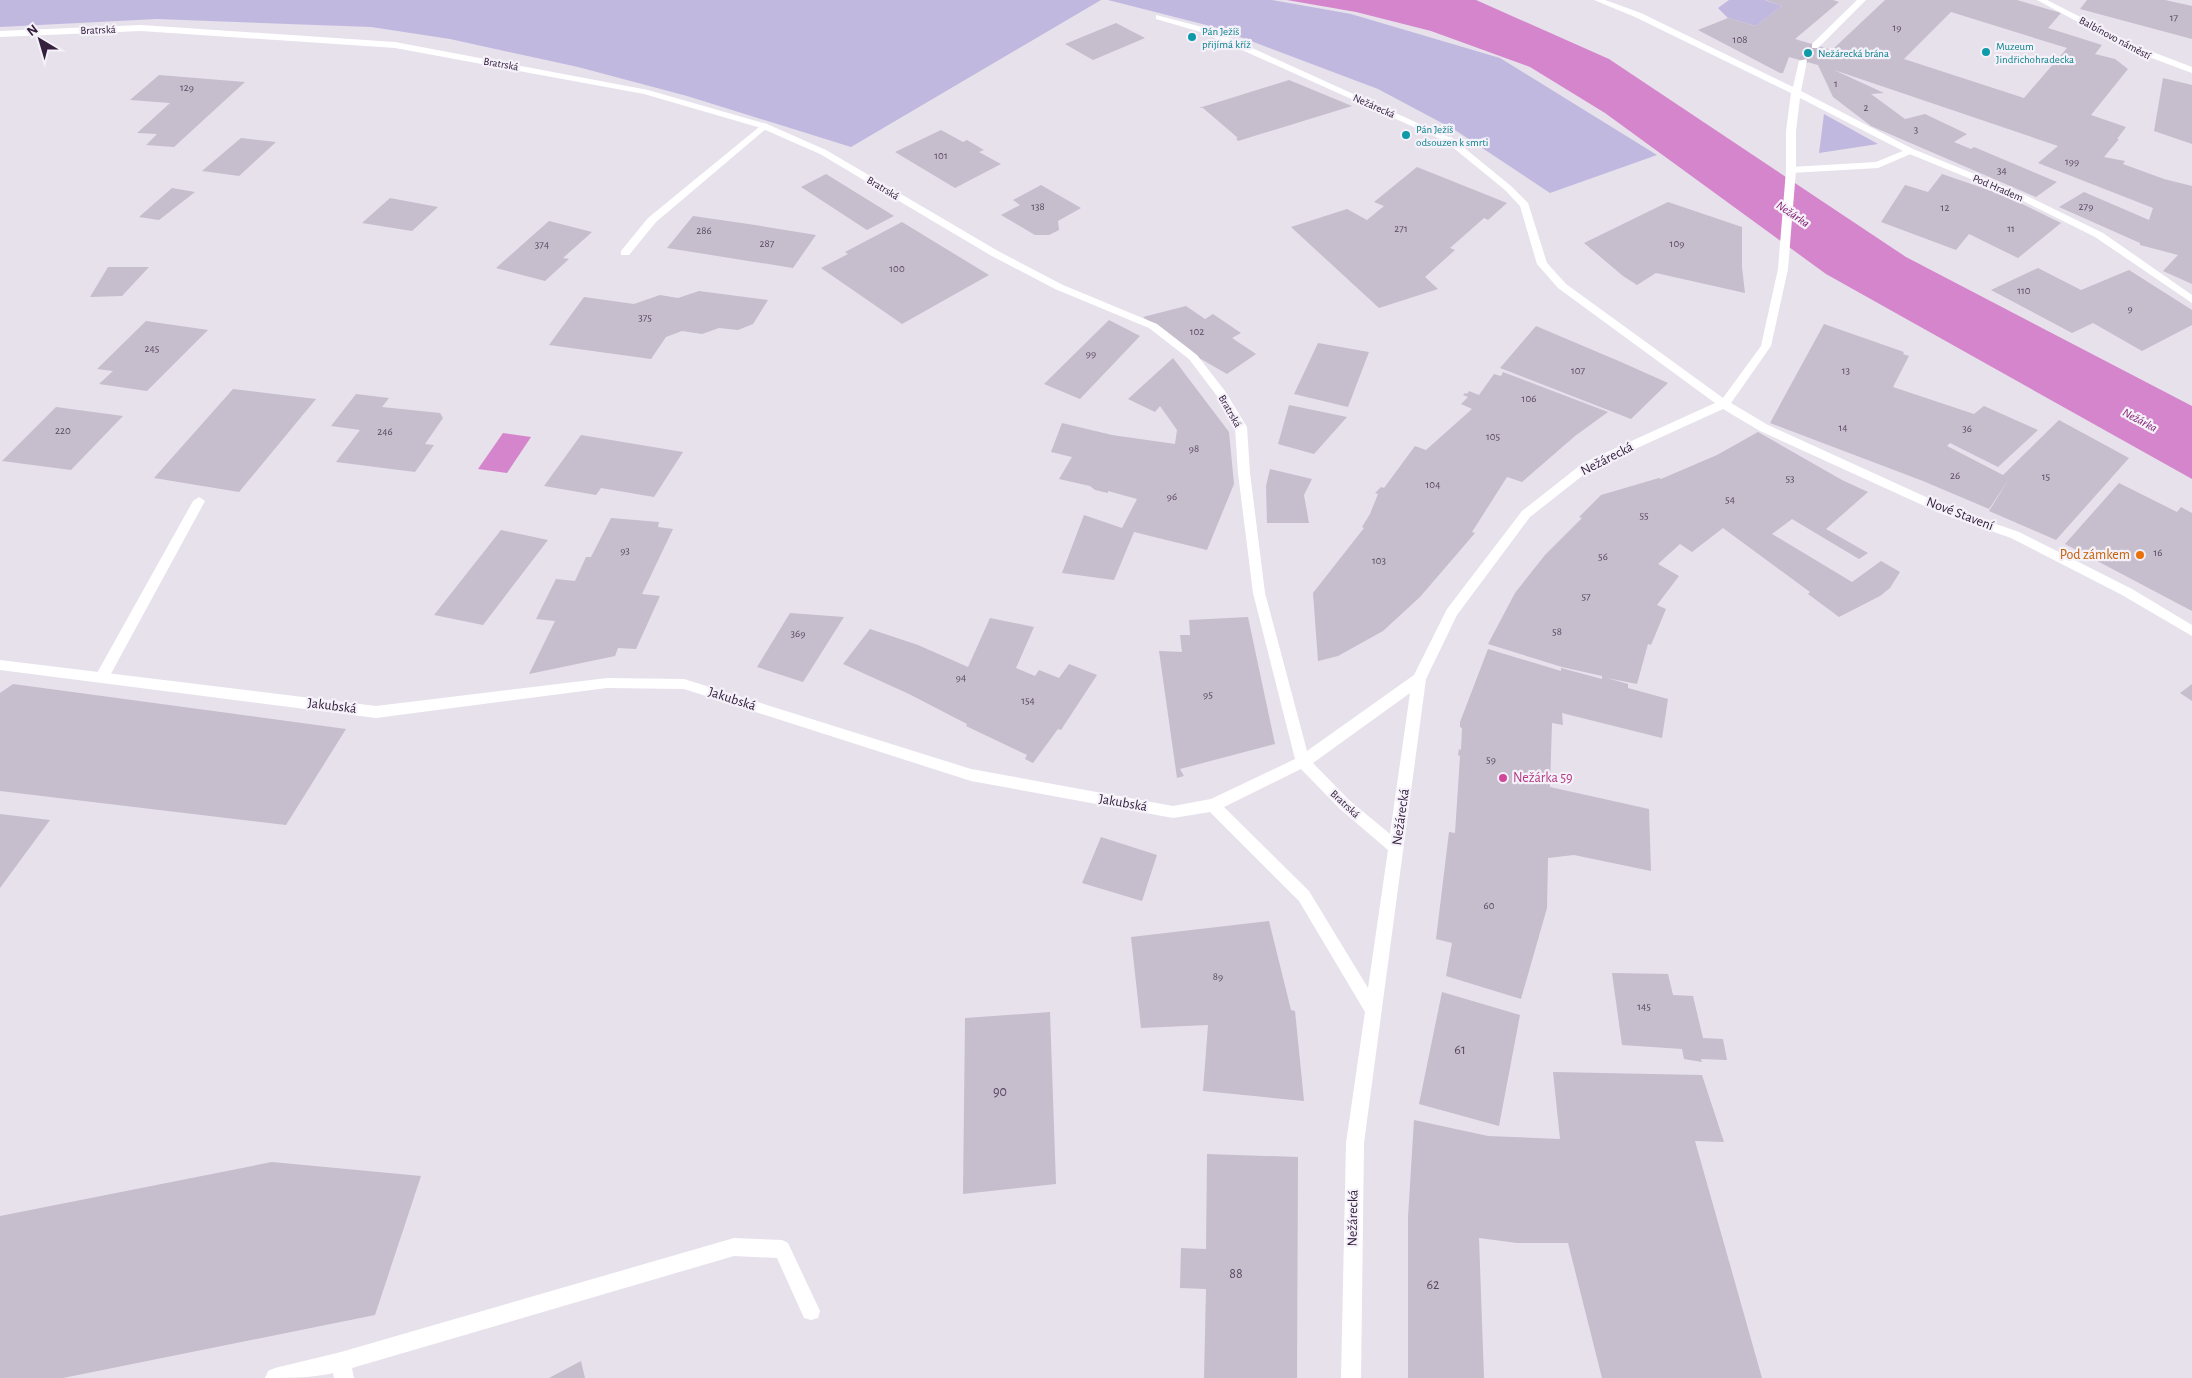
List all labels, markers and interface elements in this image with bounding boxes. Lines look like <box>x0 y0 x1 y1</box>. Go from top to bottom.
house number: 17 <box>2170 12 2179 23</box>
north arrow <box>15 15 65 65</box>
street label: Balbínovo náměstí <box>2077 15 2153 62</box>
text: N <box>24 22 41 39</box>
house number: 19 <box>1893 22 1901 33</box>
street label: Bratrská <box>80 24 116 36</box>
place label: Pán Ježíš přijímá kříž <box>1202 26 1251 50</box>
marker: Pán Ježíš přijímá kříž <box>1186 31 1198 43</box>
house number: 108 <box>1733 34 1747 45</box>
place label: Muzeum Jindřichohradecka <box>1996 41 2074 65</box>
marker: Muzeum Jindřichohradecka <box>1980 46 1992 58</box>
marker: Nežárecká brána <box>1802 47 1814 59</box>
place label: Nežárecká brána <box>1818 48 1889 59</box>
street label: Bratrská <box>483 56 519 72</box>
house number: 1 <box>1834 78 1838 89</box>
house number: 129 <box>180 82 194 93</box>
street label: Nežárecká <box>1351 92 1397 120</box>
house number: 2 <box>1863 102 1869 113</box>
place label: Pán Ježíš odsouzen k smrti <box>1416 124 1488 148</box>
house number: 3 <box>1914 124 1919 135</box>
marker: Pán Ježíš odsouzen k smrti <box>1400 129 1412 141</box>
house number: 101 <box>934 150 948 161</box>
house number: 199 <box>2065 156 2079 167</box>
house number: 34 <box>1997 165 2007 176</box>
street label: Pod Hradem <box>1971 172 2025 204</box>
street label: Bratrská <box>865 174 901 202</box>
water label: Nežárka <box>1774 199 1812 229</box>
house number: 138 <box>1031 201 1045 212</box>
house number: 279 <box>2079 201 2093 212</box>
house number: 12 <box>1941 202 1949 213</box>
house number: 271 <box>1394 223 1408 234</box>
house number: 11 <box>2007 223 2015 234</box>
house number: 286 <box>696 225 712 236</box>
house number: 287 <box>760 238 775 249</box>
house number: 109 <box>1670 238 1684 249</box>
house number: 374 <box>535 239 549 250</box>
house number: 100 <box>889 263 905 274</box>
house number: 110 <box>2017 285 2031 296</box>
house number: 9 <box>2127 303 2133 314</box>
house number: 375 <box>638 312 652 323</box>
house number: 102 <box>1190 326 1204 337</box>
house number: 245 <box>145 343 160 354</box>
house number: 99 <box>1086 348 1096 359</box>
house number: 107 <box>1571 365 1585 376</box>
house number: 13 <box>1842 365 1851 376</box>
street label: Bratrská <box>1216 393 1244 429</box>
house number: 106 <box>1522 393 1536 404</box>
water label: Nežárka <box>2121 406 2159 434</box>
house number: 14 <box>1838 422 1848 433</box>
house number: 36 <box>1962 423 1972 434</box>
house number: 220 <box>55 425 71 436</box>
house number: 246 <box>377 426 393 437</box>
house number: 105 <box>1486 431 1500 442</box>
street label: Nežárecká <box>1579 440 1636 478</box>
house number: 98 <box>1189 443 1199 454</box>
house number: 26 <box>1950 470 1960 481</box>
house number: 15 <box>2042 471 2051 482</box>
house number: 53 <box>1785 473 1795 484</box>
house number: 104 <box>1426 479 1440 490</box>
house number: 96 <box>1167 491 1177 502</box>
house number: 54 <box>1725 494 1735 505</box>
street label: Nové Stavení <box>1925 495 1996 533</box>
house number: 55 <box>1639 510 1649 521</box>
house number: 93 <box>620 545 630 556</box>
house number: 16 <box>2154 547 2162 558</box>
place label: Pod zámkem <box>2060 548 2130 562</box>
marker: Pod zámkem <box>2134 549 2146 561</box>
house number: 56 <box>1598 551 1608 562</box>
house number: 103 <box>1372 555 1387 566</box>
house number: 57 <box>1581 591 1591 602</box>
house number: 58 <box>1552 626 1562 637</box>
house number: 369 <box>791 628 805 639</box>
house number: 94 <box>956 672 966 683</box>
street label: Jakubská <box>707 685 758 713</box>
house number: 95 <box>1203 689 1213 700</box>
house number: 154 <box>1021 695 1035 706</box>
street label: Jakubská <box>307 696 358 716</box>
house number: 59 <box>1486 754 1496 765</box>
place label: Nežárka 59 <box>1513 771 1573 785</box>
marker: Nežárka 59 <box>1497 772 1509 784</box>
street label: Nežárecká <box>1390 787 1412 846</box>
street label: Bratrská <box>1328 788 1362 820</box>
street label: Jakubská <box>1098 792 1149 814</box>
house number: 60 <box>1484 900 1495 911</box>
house number: 89 <box>1213 971 1223 982</box>
house number: 145 <box>1637 1001 1651 1012</box>
house number: 61 <box>1454 1043 1466 1057</box>
house number: 90 <box>993 1085 1007 1099</box>
street label: Nežárecká <box>1346 1189 1361 1247</box>
house number: 88 <box>1229 1267 1243 1281</box>
house number: 62 <box>1427 1278 1439 1292</box>

